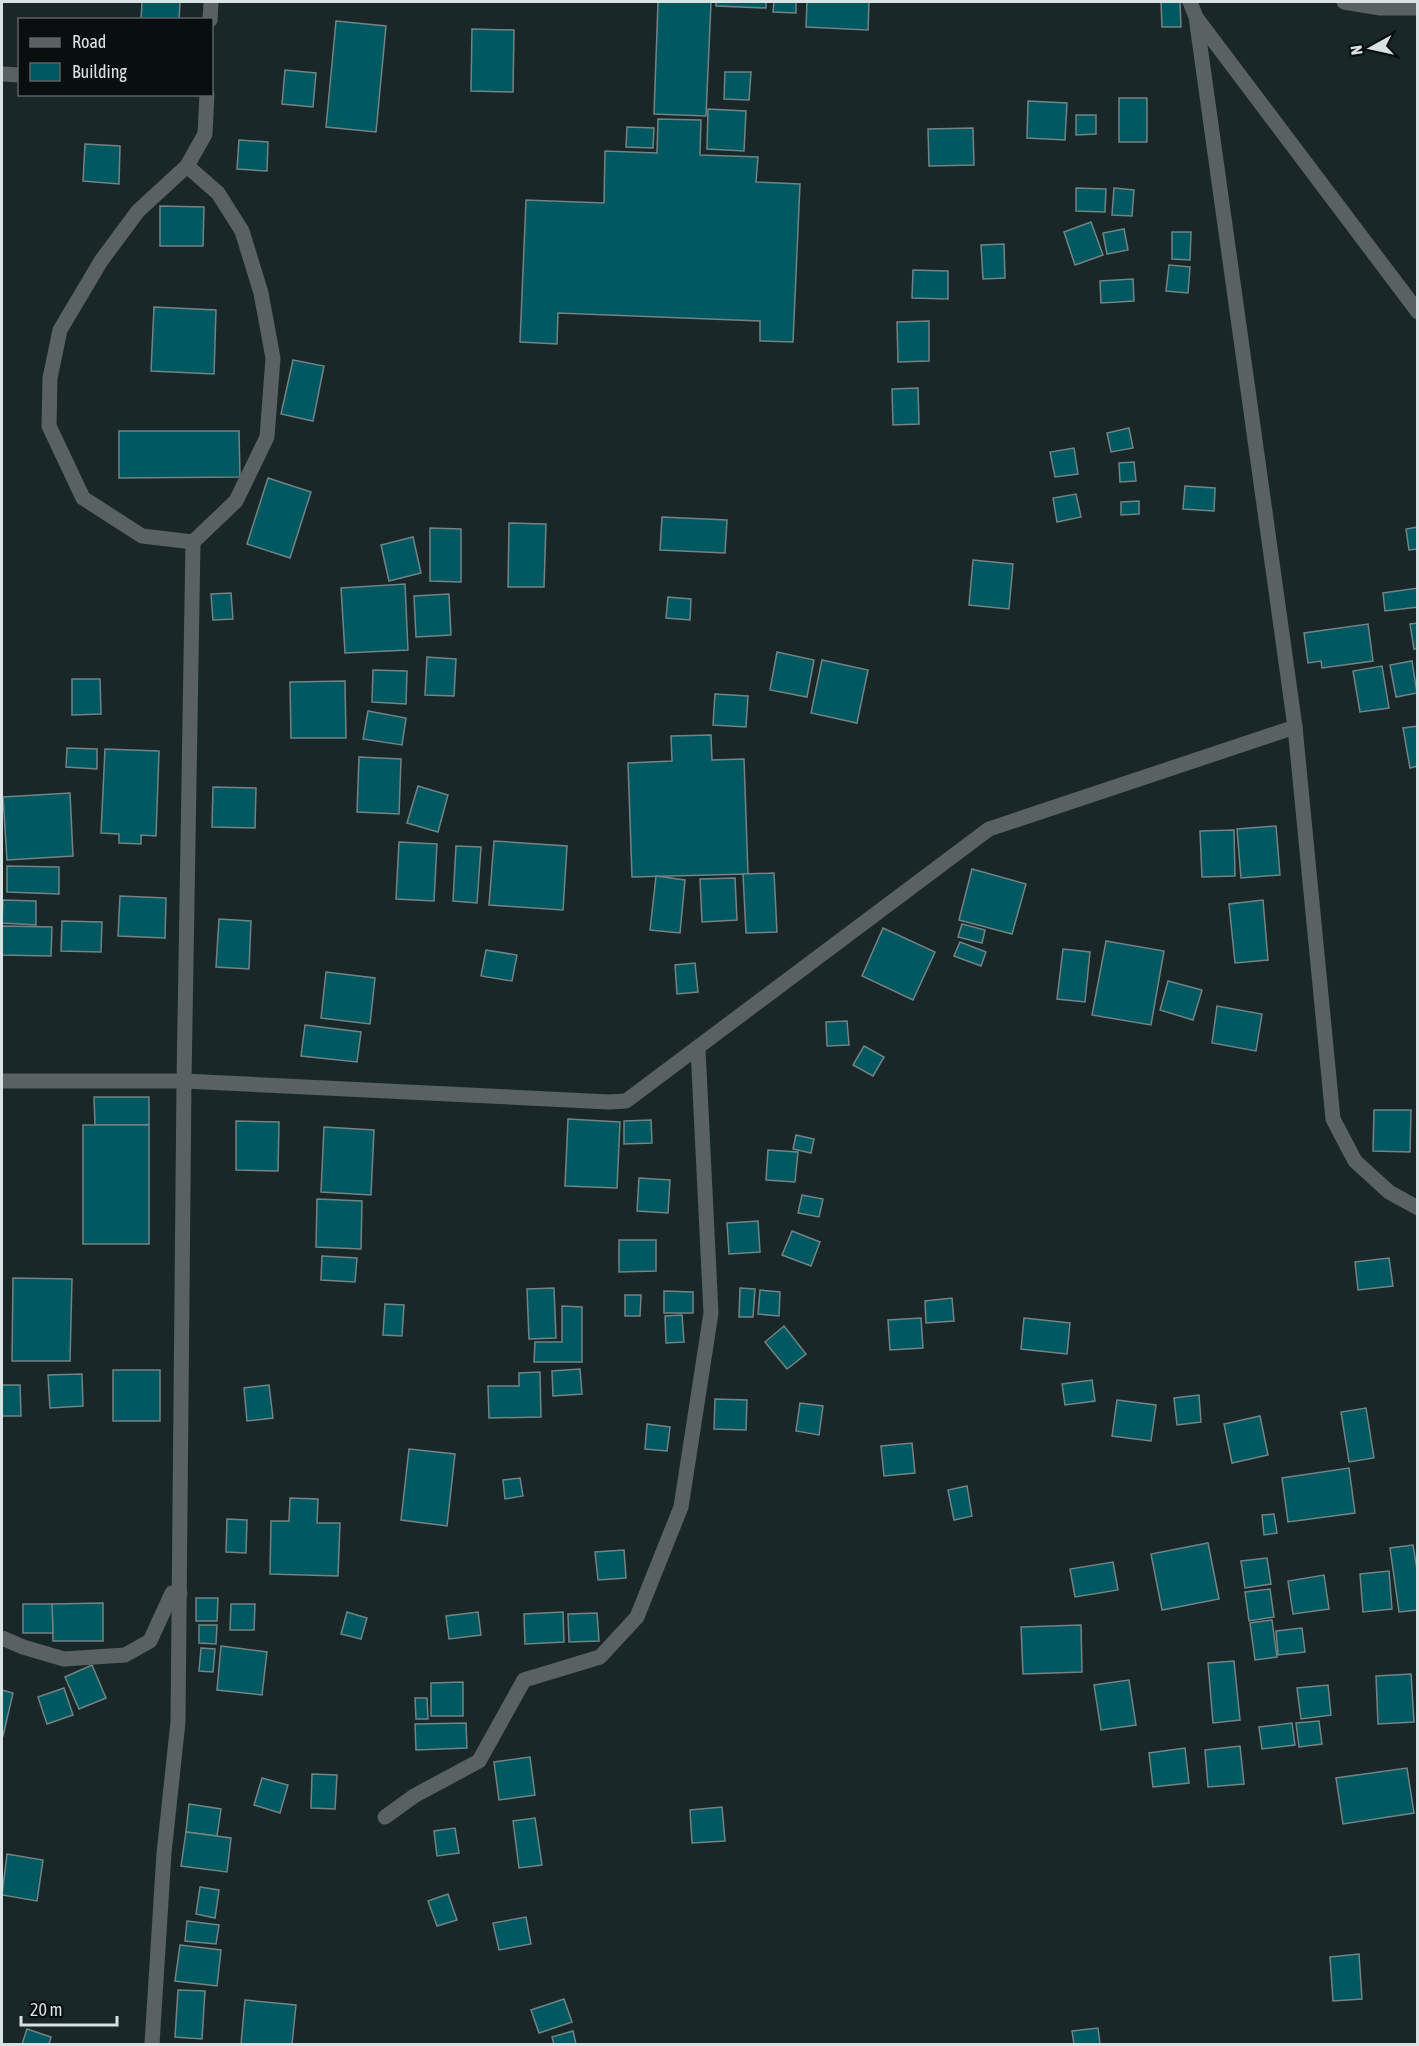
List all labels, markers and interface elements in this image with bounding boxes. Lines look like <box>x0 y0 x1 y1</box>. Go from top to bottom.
legend <box>18 18 213 96</box>
north arrow <box>1341 18 1401 78</box>
text: Road <box>72 31 106 52</box>
text: N <box>1347 44 1366 56</box>
text: Building <box>72 61 127 82</box>
scale bar <box>21 1989 117 2027</box>
text: 20 m <box>30 1999 62 2020</box>

